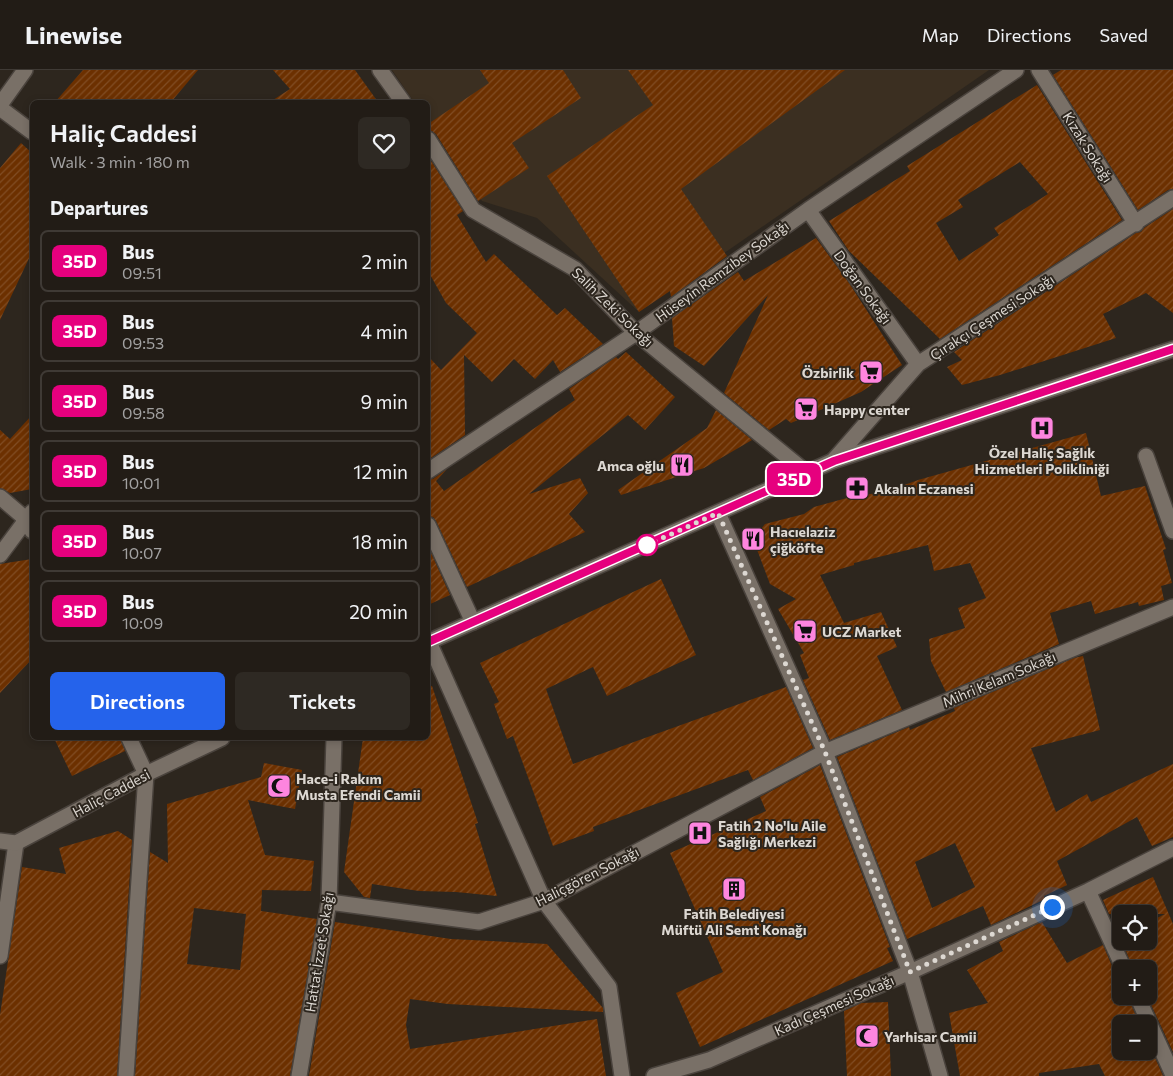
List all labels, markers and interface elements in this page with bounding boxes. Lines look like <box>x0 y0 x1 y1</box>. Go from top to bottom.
text: Linewise <box>25 20 122 49</box>
text: Map <box>922 24 959 46</box>
text: Directions <box>987 24 1071 46</box>
text: Saved <box>1099 24 1148 46</box>
street label: Kızak Sokağı <box>1060 108 1116 186</box>
button: heart <box>358 117 410 169</box>
text: Haliç Caddesi <box>50 118 197 147</box>
text: Walk · 3 min · 180 m <box>50 152 190 171</box>
text: Departures <box>50 196 148 219</box>
street label: Hüseyin Remzibey Sokağı <box>652 217 792 325</box>
text: Bus <box>122 240 154 263</box>
street label: Doğan Sokağı <box>831 247 895 327</box>
text: 35D <box>62 250 97 272</box>
text: 2 min <box>361 250 408 273</box>
text: 09:51 <box>122 263 162 282</box>
street label: Salih Zeki Sokağı <box>569 264 657 350</box>
street label: Çırakçı Çeşmesi Sokağı <box>927 270 1057 364</box>
text: Bus <box>122 310 154 333</box>
text: 35D <box>62 320 97 342</box>
text: 4 min <box>361 320 408 343</box>
text: 09:53 <box>122 333 164 352</box>
supermarket icon: Özbirlik <box>858 359 884 385</box>
place label: Özbirlik <box>802 364 854 381</box>
text: Bus <box>122 380 154 403</box>
text: 35D <box>62 390 97 412</box>
text: 9 min <box>360 390 408 413</box>
supermarket icon: Happy center <box>793 396 819 422</box>
place label: Happy center <box>824 401 910 418</box>
text: 09:58 <box>122 403 165 422</box>
hospital icon: Özel Haliç Sağlık Hizmetleri Polikliniği <box>1029 415 1055 441</box>
place label: Özel Haliç Sağlık Hizmetleri Polikliniği <box>975 444 1110 477</box>
text: Bus <box>122 450 154 473</box>
restaurant icon: Amca oğlu <box>669 452 695 478</box>
place label: Amca oğlu <box>597 457 664 474</box>
text: 35D <box>62 460 97 482</box>
text: 12 min <box>353 460 408 483</box>
line badge: 35D <box>765 463 823 495</box>
text: 35D <box>777 468 811 490</box>
text: 10:01 <box>122 473 160 492</box>
pharmacy icon: Akalın Eczanesi <box>844 475 870 501</box>
place label: Akalın Eczanesi <box>874 480 974 497</box>
text: Bus <box>122 520 154 543</box>
place label: Hacıelaziz çiğköfte <box>770 523 835 556</box>
restaurant icon: Hacıelaziz çiğköfte <box>740 526 766 552</box>
text: 35D <box>62 530 97 552</box>
text: 18 min <box>352 530 408 553</box>
unlabelled marker <box>636 534 658 556</box>
text: 10:07 <box>122 543 162 562</box>
text: Bus <box>122 590 154 613</box>
text: 35D <box>62 600 97 622</box>
text: 20 min <box>349 600 408 623</box>
text: 10:09 <box>122 613 163 632</box>
supermarket icon: UCZ Market <box>792 618 818 644</box>
place label: UCZ Market <box>822 623 902 640</box>
street label: Mihri Kelam Sokağı <box>940 647 1058 711</box>
button: Directions <box>50 672 225 730</box>
button: Tickets <box>235 672 410 730</box>
street label: Haliç Caddesi <box>69 766 153 820</box>
place label: Hace-i Rakım Musta Efendi Camii <box>296 770 421 803</box>
mosque icon: Hace-i Rakım Musta Efendi Camii <box>266 773 292 799</box>
place label: Fatih 2 No'lu Aile Sağlığı Merkezi <box>718 817 826 850</box>
hospital icon: Fatih 2 No'lu Aile Sağlığı Merkezi <box>687 820 713 846</box>
street label: Haliçgören Sokağı <box>532 843 642 909</box>
building icon: Fatih Belediyesi Müftü Ali Semt Konağı <box>721 876 747 902</box>
street label: Hattat İzzet Sokağı <box>301 891 337 1013</box>
your location <box>1040 895 1065 920</box>
place label: Fatih Belediyesi Müftü Ali Semt Konağı <box>661 905 807 938</box>
map controls <box>1112 905 1157 1060</box>
button: locate <box>1112 905 1157 950</box>
button: + <box>1112 960 1157 1005</box>
street label: Kadı Çeşmesi Sokağı <box>771 971 897 1039</box>
button: − <box>1112 1015 1157 1060</box>
mosque icon: Yarhisar Camii <box>854 1023 880 1049</box>
place label: Yarhisar Camii <box>884 1028 977 1045</box>

